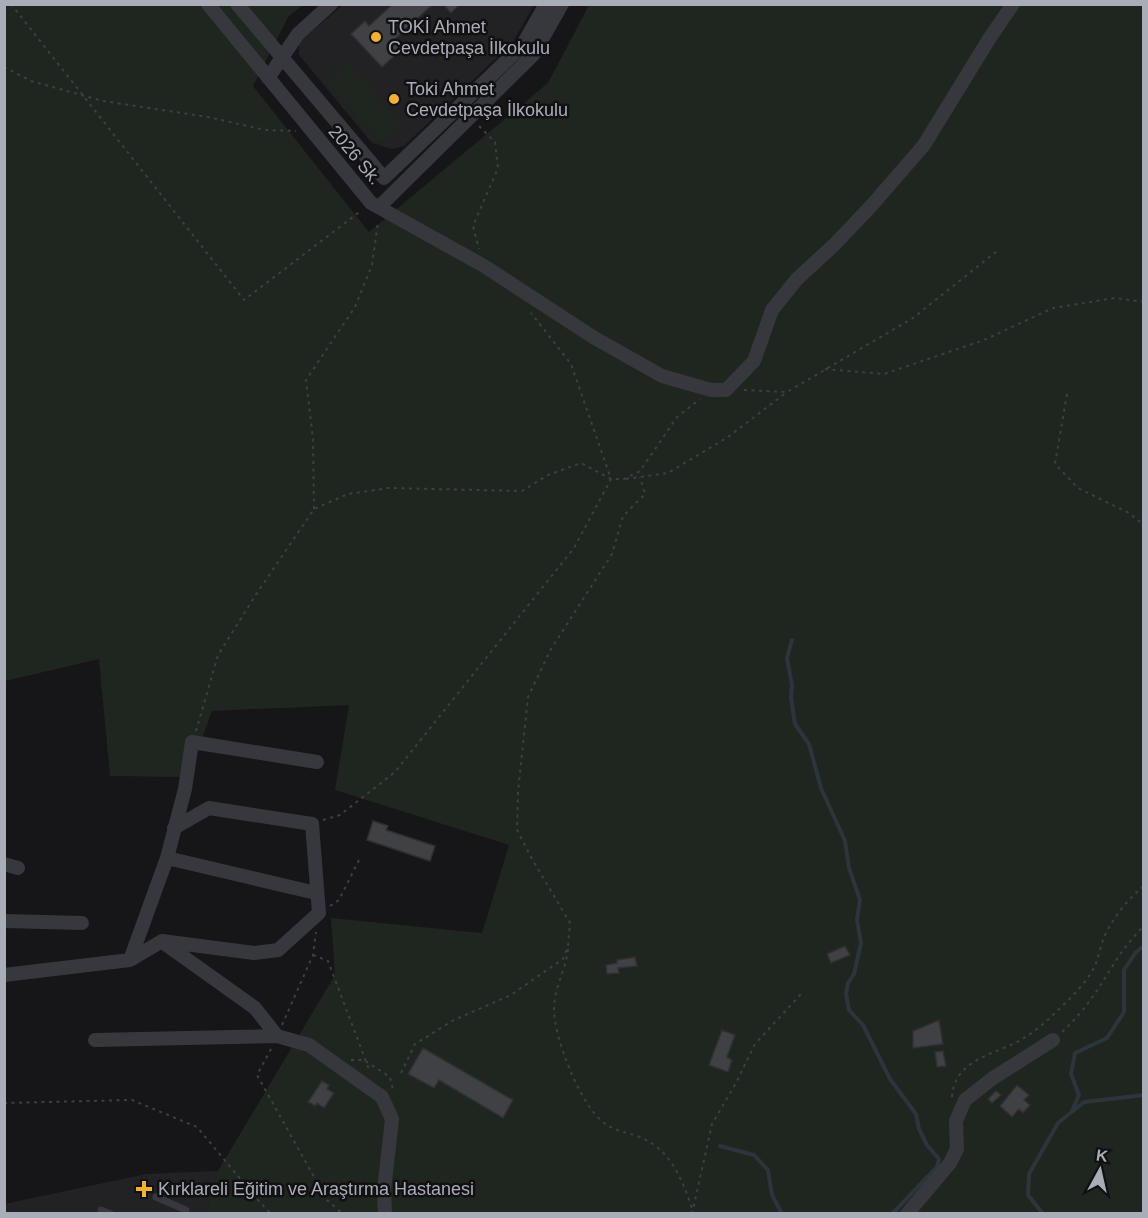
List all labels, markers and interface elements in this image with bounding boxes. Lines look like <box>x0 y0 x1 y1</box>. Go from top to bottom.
place label: TOKİ Ahmet Cevdetpaşa İlkokulu <box>388 17 550 58</box>
marker: TOKİ Ahmet Cevdetpaşa İlkokulu <box>369 30 383 44</box>
place label: Toki Ahmet Cevdetpaşa İlkokulu <box>406 79 568 120</box>
marker: Toki Ahmet Cevdetpaşa İlkokulu <box>387 92 401 106</box>
street label: 2026 Sk. <box>325 121 385 189</box>
north arrow <box>1070 1140 1130 1200</box>
text: K <box>1095 1146 1109 1165</box>
place label: Kırklareli Eğitim ve Araştırma Hastanesi <box>158 1179 474 1199</box>
marker: Kırklareli Eğitim ve Araştırma Hastanesi <box>135 1180 153 1198</box>

